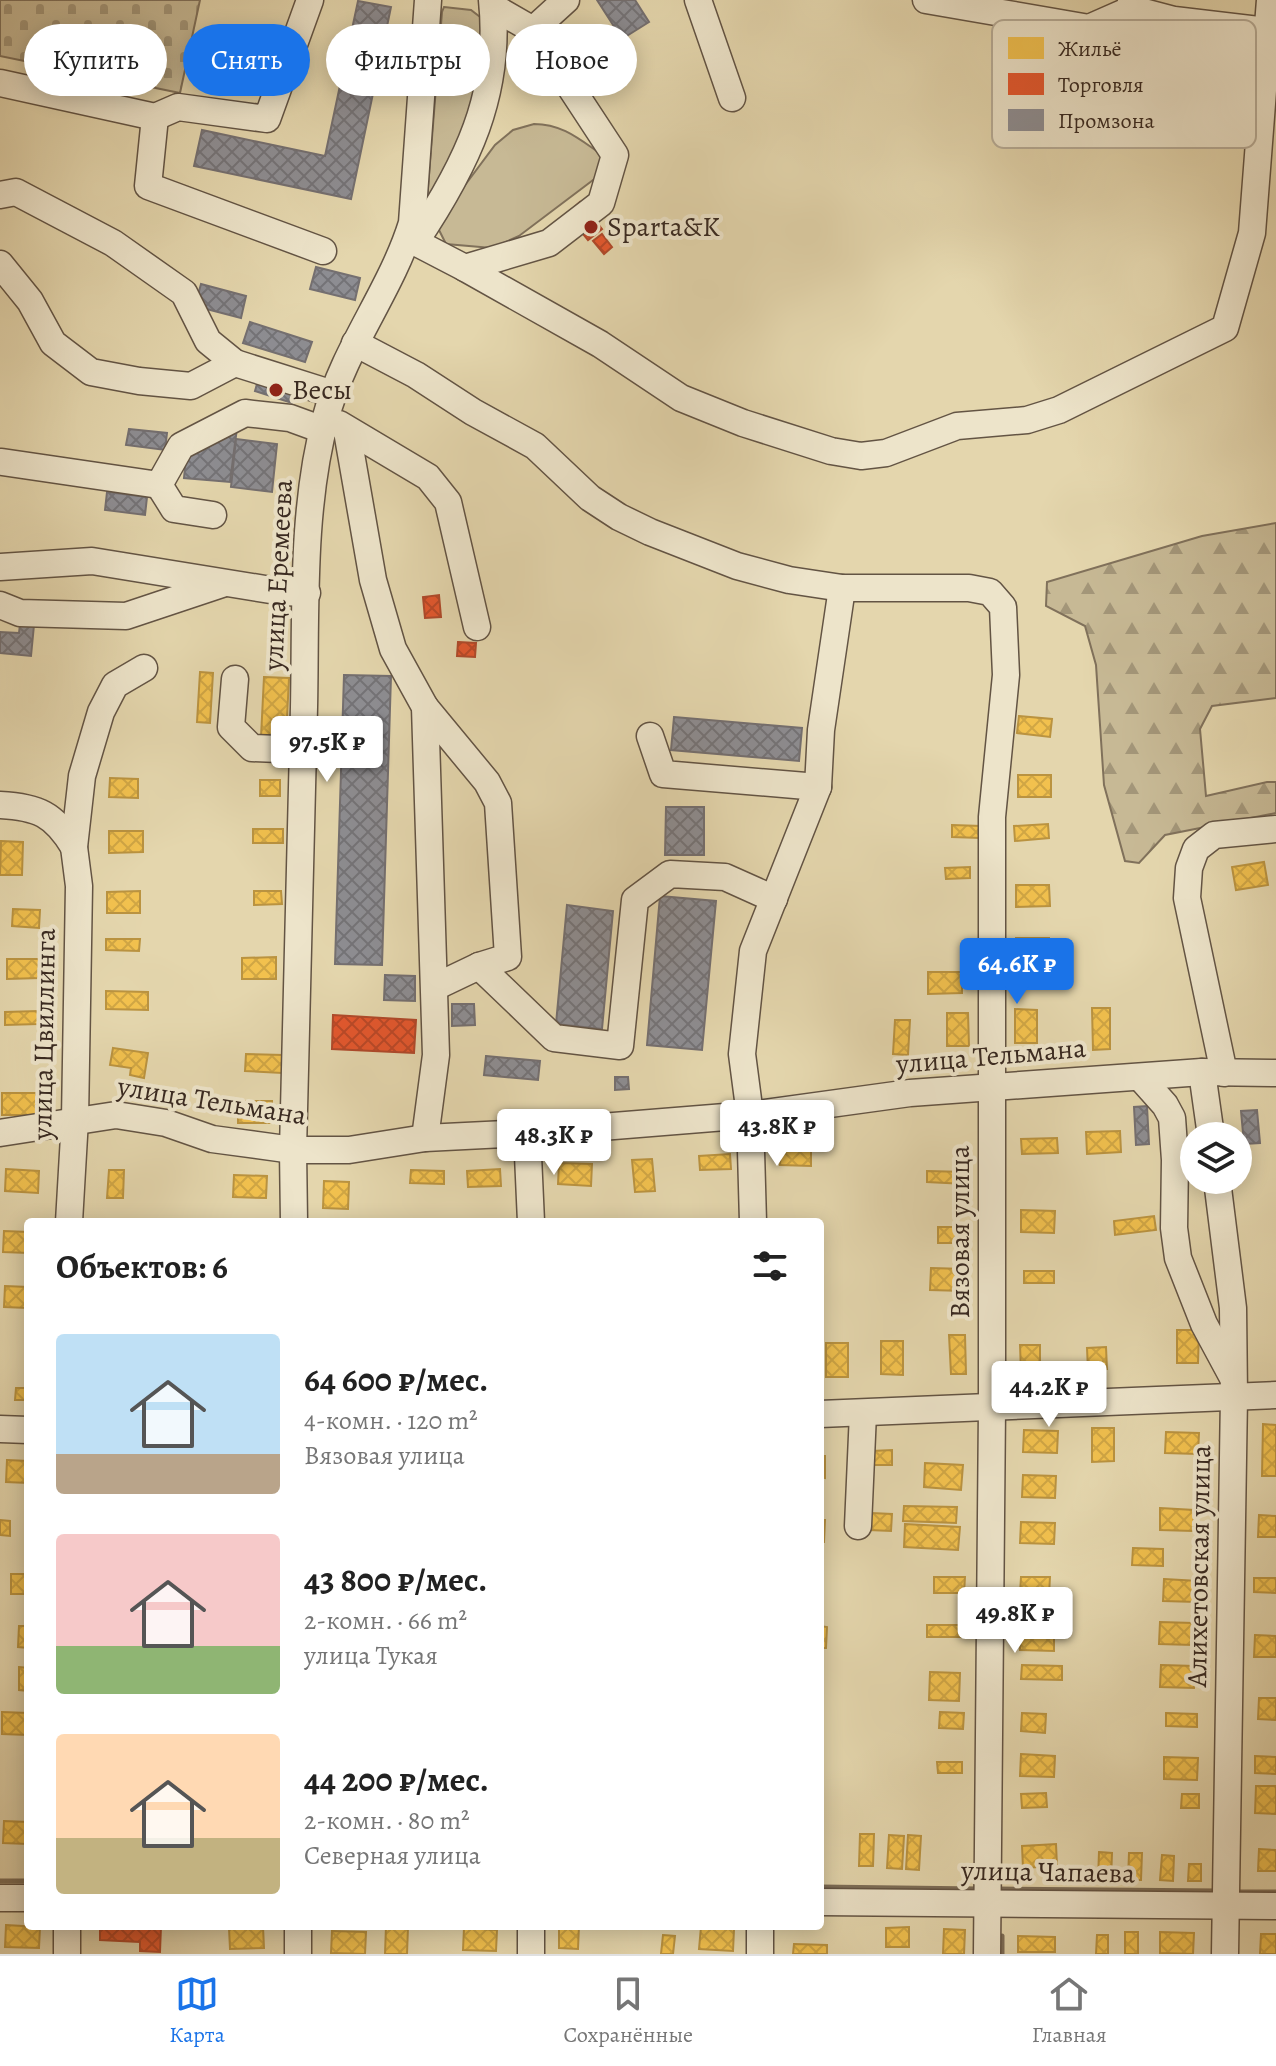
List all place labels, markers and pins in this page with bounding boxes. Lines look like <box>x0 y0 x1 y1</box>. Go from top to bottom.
place label: Sparta&K <box>607 208 720 246</box>
marker: Sparta&K <box>582 218 600 236</box>
place label: Весы <box>292 371 352 409</box>
marker: Весы <box>267 381 285 399</box>
pin: 97.5K ₽ <box>253 716 401 784</box>
pin: 64.6K ₽ <box>943 938 1091 1006</box>
pin: 43.8K ₽ <box>703 1100 851 1168</box>
pin: 48.3K ₽ <box>480 1109 628 1177</box>
pin: 44.2K ₽ <box>975 1361 1123 1429</box>
pin: 49.8K ₽ <box>941 1587 1089 1655</box>

